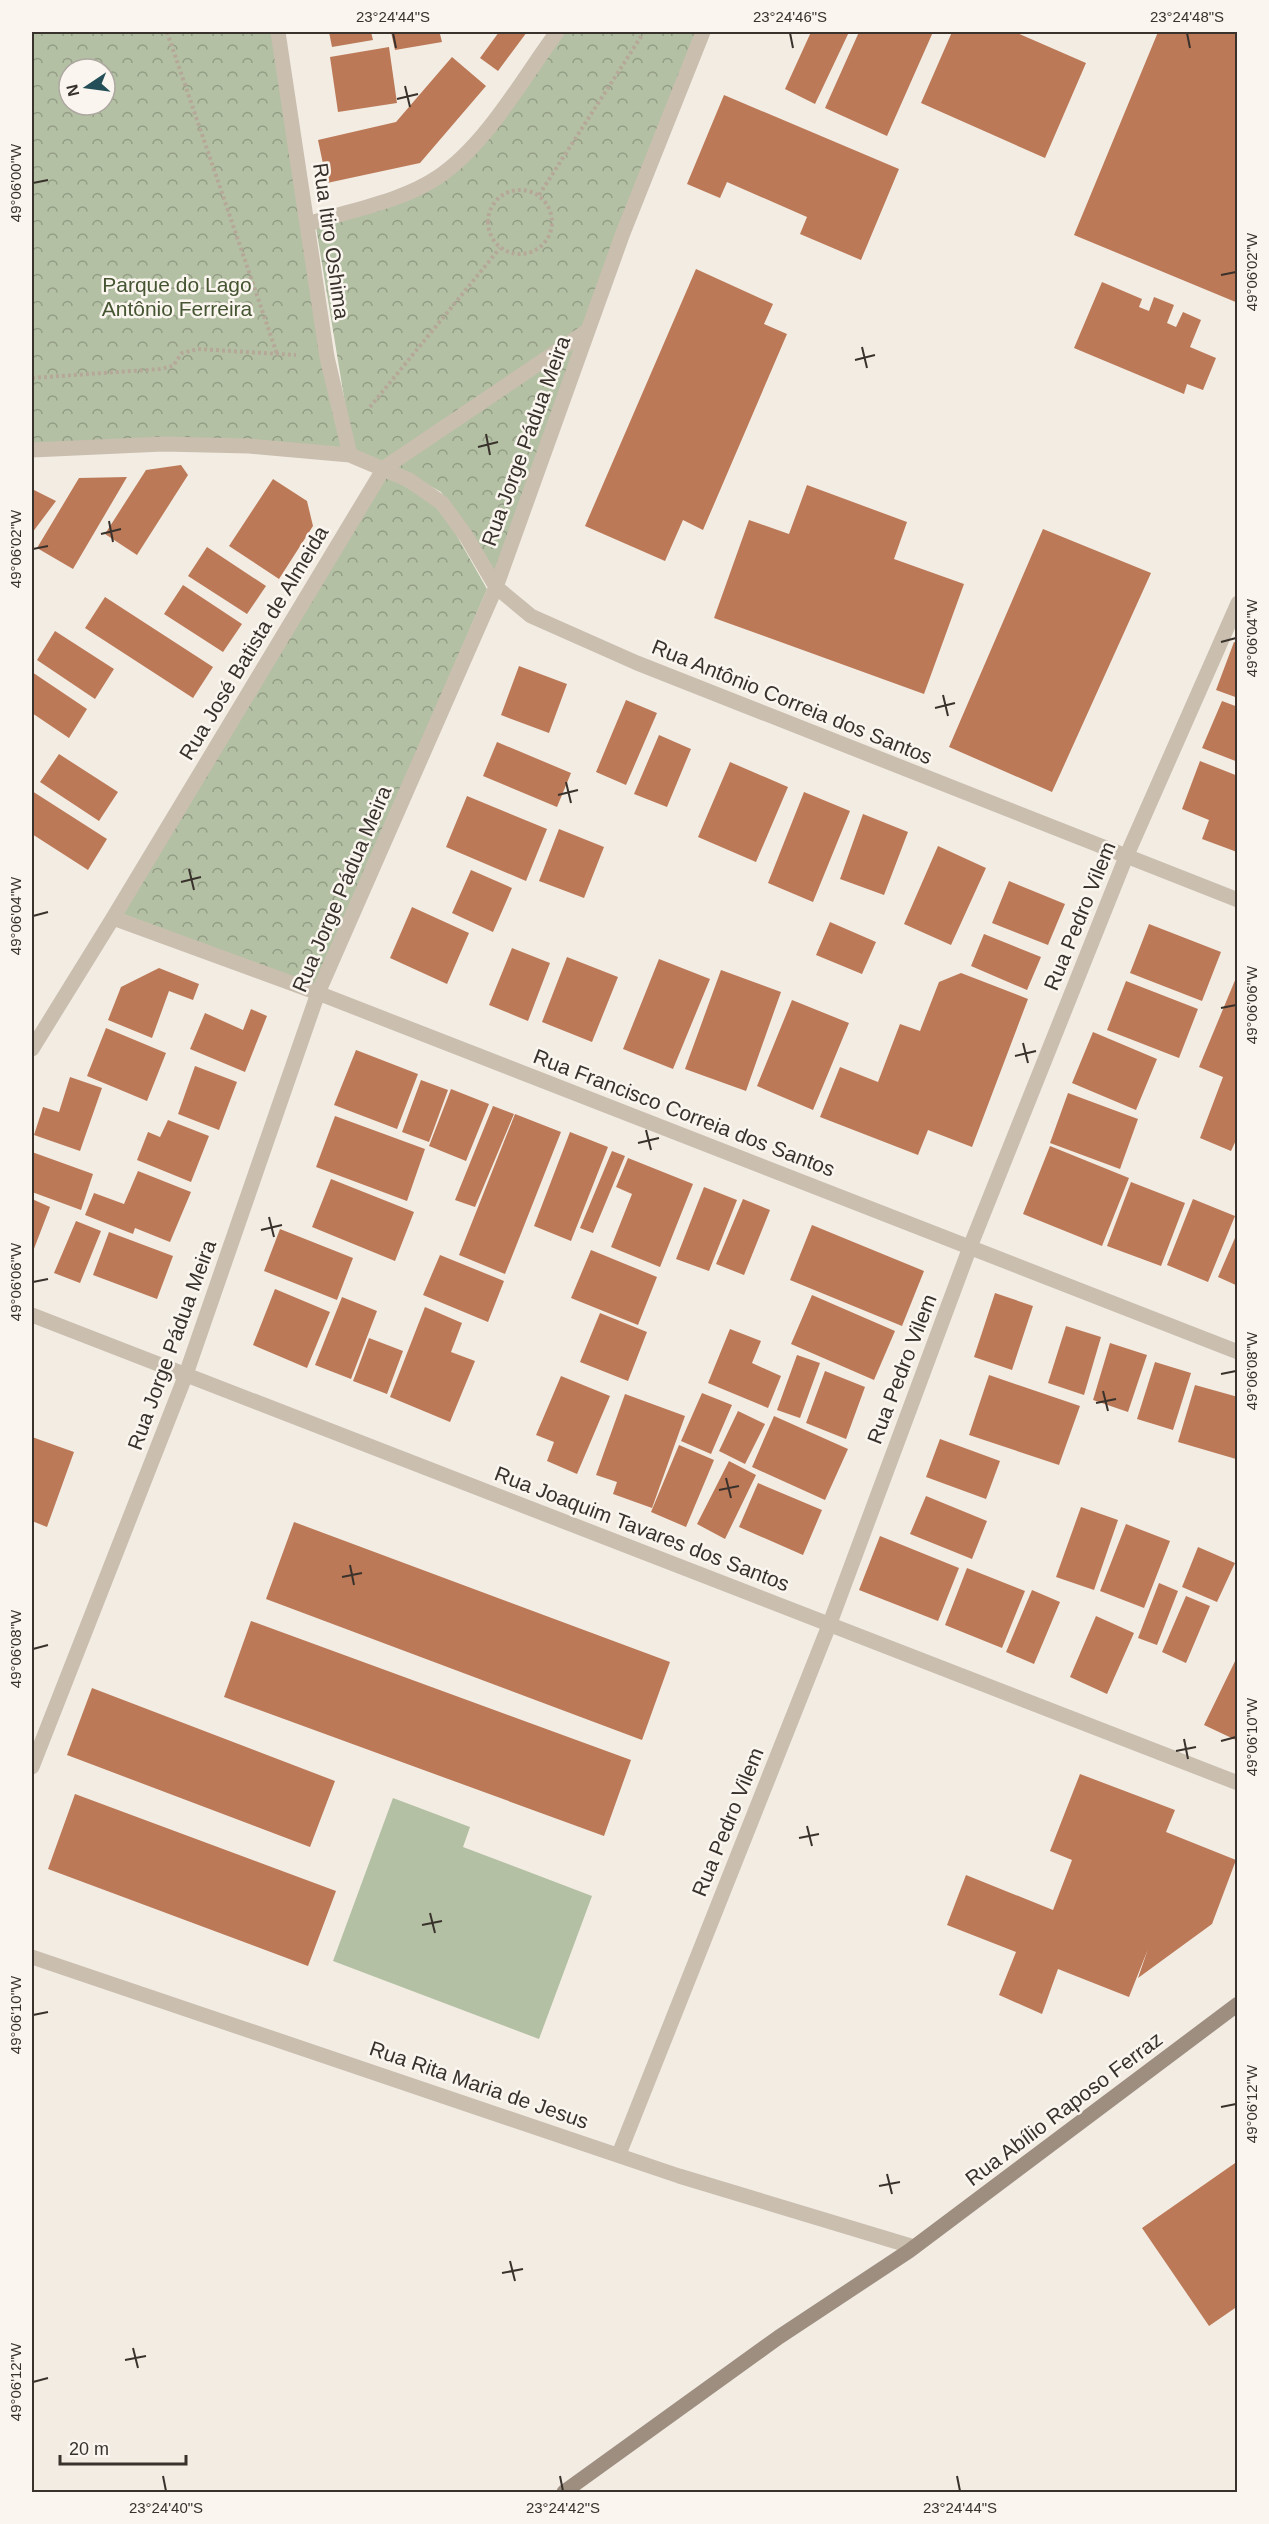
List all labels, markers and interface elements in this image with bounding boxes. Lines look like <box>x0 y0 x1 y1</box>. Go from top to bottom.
text: 23°24'44"S <box>356 8 430 25</box>
text: 23°24'46"S <box>753 8 827 25</box>
text: 23°24'48"S <box>1150 8 1224 25</box>
north arrow <box>57 57 117 117</box>
text: N <box>63 83 82 98</box>
text: 49°06'00"W <box>7 143 24 222</box>
street label: Rua Itiro Oshima <box>309 161 354 321</box>
text: 49°06'02"W <box>1243 232 1260 311</box>
park label: Parque do Lago Antônio Ferreira <box>102 273 253 320</box>
street label: Rua Jorge Pádua Meira <box>477 332 574 549</box>
text: 49°06'02"W <box>7 509 24 588</box>
street label: Rua José Batista de Almeida <box>175 521 333 764</box>
text: 49°06'04"W <box>1243 598 1260 677</box>
street label: Rua Antônio Correia dos Santos <box>649 635 936 768</box>
street label: Rua Jorge Pádua Meira <box>288 782 396 995</box>
street label: Rua Pedro Vilem <box>1039 838 1120 994</box>
text: 49°06'04"W <box>7 876 24 955</box>
text: 49°06'06"W <box>1243 965 1260 1044</box>
street label: Rua Francisco Correia dos Santos <box>530 1044 838 1181</box>
street label: Rua Jorge Pádua Meira <box>123 1236 220 1453</box>
text: 49°06'06"W <box>7 1242 24 1321</box>
street label: Rua Pedro Vilem <box>862 1291 941 1447</box>
text: 49°06'08"W <box>1243 1331 1260 1410</box>
street label: Rua Joaquim Tavares dos Santos <box>492 1462 793 1595</box>
text: 49°06'08"W <box>7 1609 24 1688</box>
text: 49°06'10"W <box>1243 1697 1260 1776</box>
street label: Rua Pedro Vilem <box>687 1744 768 1900</box>
text: 49°06'10"W <box>7 1975 24 2054</box>
street label: Rua Abílio Raposo Ferraz <box>961 2027 1167 2190</box>
street label: Rua Rita Maria de Jesus <box>367 2036 592 2133</box>
text: 49°06'12"W <box>1243 2064 1260 2143</box>
text: 49°06'12"W <box>7 2342 24 2421</box>
scale bar <box>60 2428 186 2466</box>
text: 20 m <box>69 2439 109 2459</box>
text: 23°24'40"S <box>129 2499 203 2516</box>
text: 23°24'42"S <box>526 2499 600 2516</box>
text: 23°24'44"S <box>923 2499 997 2516</box>

